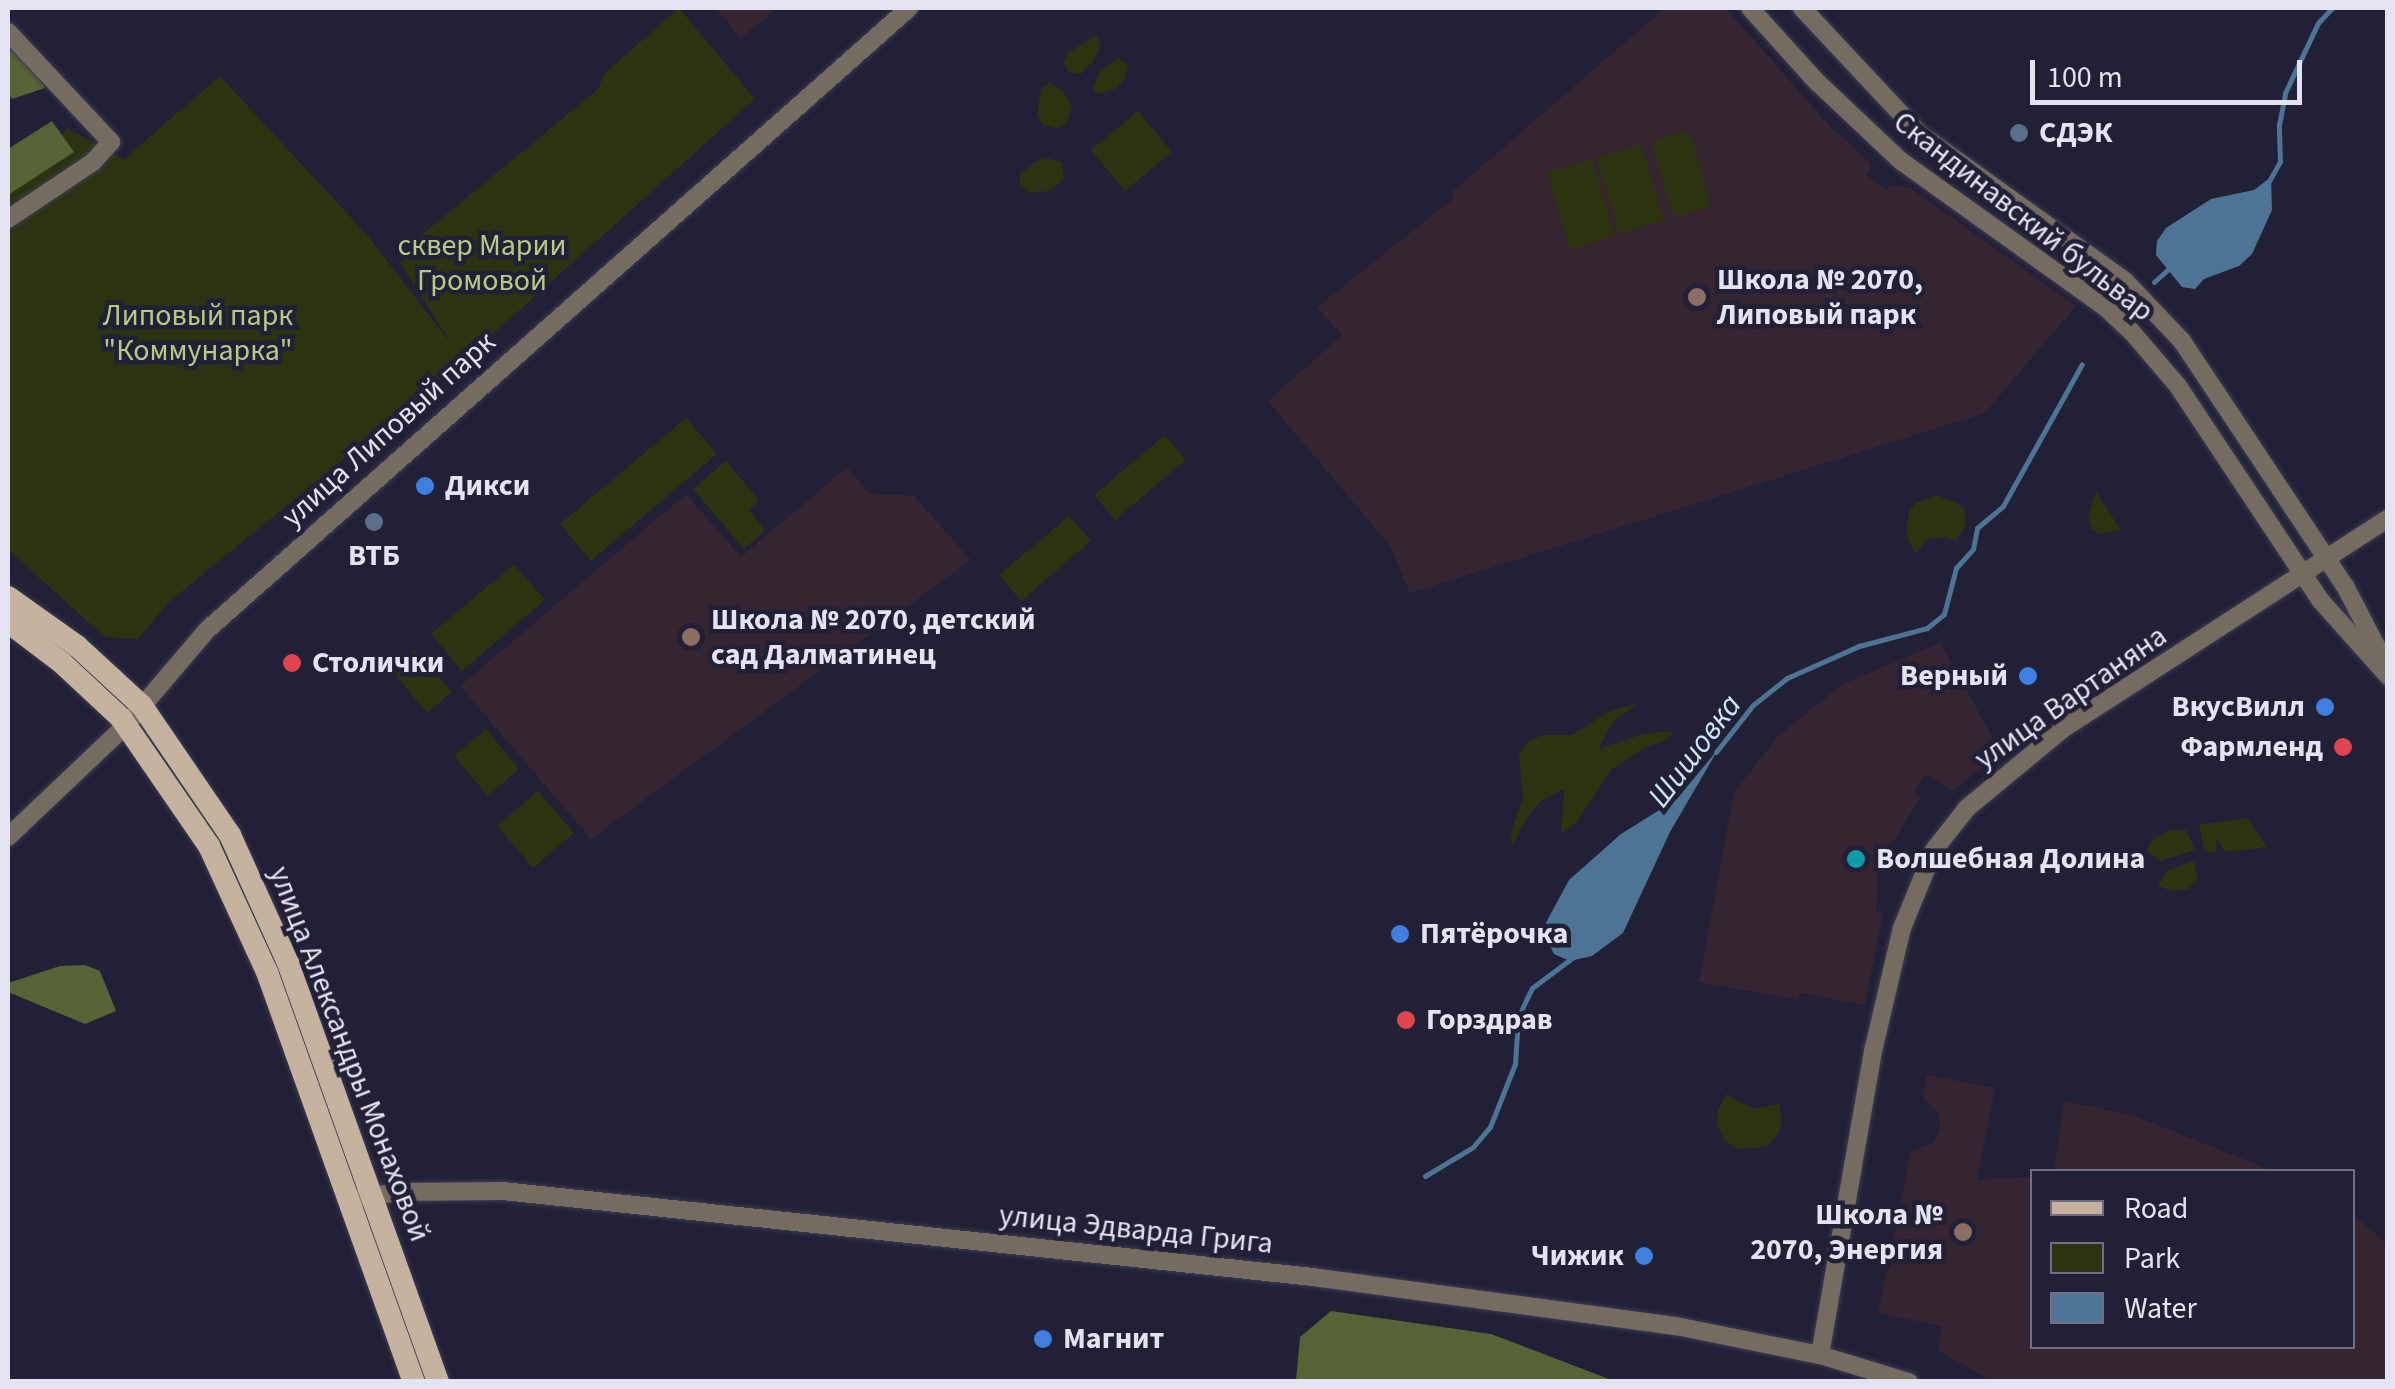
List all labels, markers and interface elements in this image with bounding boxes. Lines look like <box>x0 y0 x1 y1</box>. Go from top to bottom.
scale bar <box>2035 40 2308 102</box>
text: 100 m <box>2047 56 2123 99</box>
street label: Скандинавский бульвар <box>1886 104 2160 330</box>
place label: СДЭК <box>2039 115 2112 151</box>
marker: СДЭК <box>2008 122 2030 144</box>
park label: сквер Марии Громовой <box>398 228 566 298</box>
place label: Школа № 2070, Липовый парк <box>1717 262 1923 332</box>
marker: Школа № 2070, Липовый парк <box>1686 286 1708 308</box>
park label: Липовый парк "Коммунарка" <box>103 298 293 368</box>
street label: улица Липовый парк <box>275 325 503 535</box>
place label: Дикси <box>445 468 530 504</box>
marker: Дикси <box>414 475 436 497</box>
marker: ВТБ <box>363 511 385 533</box>
place label: ВТБ <box>348 538 400 574</box>
place label: Школа № 2070, детский сад Далматинец <box>711 602 1035 672</box>
street label: улица Вартаняна <box>1968 618 2174 778</box>
marker: Школа № 2070, детский сад Далматинец <box>680 626 702 648</box>
place label: Столички <box>312 645 444 681</box>
marker: Столички <box>281 652 303 674</box>
place label: Верный <box>1900 658 2008 694</box>
marker: Верный <box>2017 665 2039 687</box>
water label: Шишовка <box>1640 687 1750 815</box>
place label: ВкусВилл <box>2172 689 2305 725</box>
marker: ВкусВилл <box>2314 696 2336 718</box>
place label: Фармленд <box>2180 729 2323 765</box>
marker: Фармленд <box>2332 736 2354 758</box>
place label: Волшебная Долина <box>1876 841 2145 877</box>
marker: Волшебная Долина <box>1845 848 1867 870</box>
street label: улица Александры Монаховой <box>261 861 437 1247</box>
place label: Пятёрочка <box>1420 916 1568 952</box>
marker: Пятёрочка <box>1389 923 1411 945</box>
place label: Горздрав <box>1426 1002 1553 1038</box>
marker: Горздрав <box>1395 1009 1417 1031</box>
legend <box>2030 1169 2355 1349</box>
text: Road <box>2124 1187 2188 1230</box>
place label: Школа № 2070, Энергия <box>1750 1197 1943 1268</box>
street label: улица Эдварда Грига <box>997 1198 1275 1262</box>
marker: Школа № 2070, Энергия <box>1952 1221 1974 1243</box>
text: Park <box>2124 1237 2180 1280</box>
place label: Чижик <box>1531 1238 1624 1274</box>
marker: Чижик <box>1633 1245 1655 1267</box>
text: Water <box>2124 1287 2197 1330</box>
place label: Магнит <box>1063 1321 1164 1357</box>
marker: Магнит <box>1032 1328 1054 1350</box>

